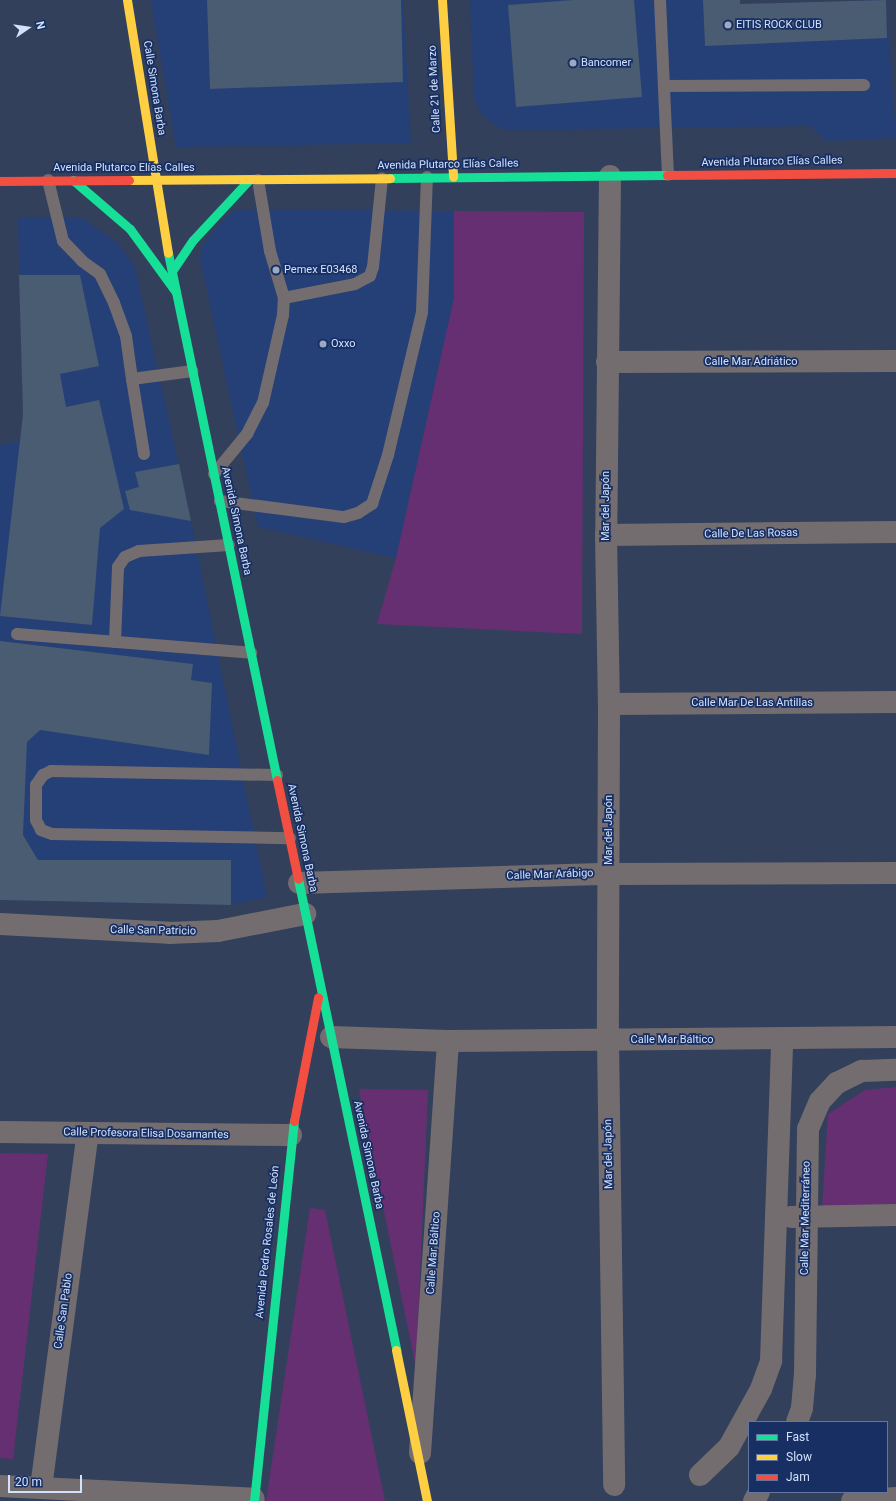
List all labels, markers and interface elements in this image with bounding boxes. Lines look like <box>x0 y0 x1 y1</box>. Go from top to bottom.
north arrow <box>8 8 48 48</box>
place label: EITIS ROCK CLUB <box>736 18 822 32</box>
text: N <box>33 20 47 30</box>
marker: EITIS ROCK CLUB <box>723 20 733 30</box>
street label: Calle Simona Barba <box>140 40 168 136</box>
street label: Calle 21 de Marzo <box>426 45 444 133</box>
place label: Bancomer <box>581 56 631 70</box>
marker: Bancomer <box>568 58 578 68</box>
street label: Avenida Plutarco Elías Calles <box>701 154 843 170</box>
street label: Avenida Plutarco Elías Calles <box>377 157 519 173</box>
street label: Avenida Plutarco Elías Calles <box>53 161 195 175</box>
place label: Pemex E03468 <box>284 263 358 277</box>
marker: Pemex E03468 <box>271 265 281 275</box>
place label: Oxxo <box>331 337 356 351</box>
marker: Oxxo <box>318 339 328 349</box>
street label: Calle Mar Adriático <box>704 355 798 369</box>
street label: Avenida Simona Barba <box>218 466 254 576</box>
street label: Mar del Japón <box>599 471 613 541</box>
street label: Calle De Las Rosas <box>704 527 798 541</box>
street label: Calle Mar De Las Antillas <box>691 696 813 710</box>
street label: Avenida Simona Barba <box>284 783 320 893</box>
street label: Mar del Japón <box>602 795 616 865</box>
street label: Calle Mar Arábigo <box>506 867 594 883</box>
street label: Calle San Patricio <box>110 924 196 938</box>
street label: Calle Mar Báltico <box>631 1033 713 1047</box>
street label: Avenida Simona Barba <box>350 1100 386 1210</box>
street label: Mar del Japón <box>602 1119 616 1189</box>
street label: Calle Profesora Elisa Dosamantes <box>63 1126 229 1142</box>
street label: Calle Mar Mediterráneo <box>798 1161 814 1275</box>
street label: Avenida Pedro Rosales de León <box>253 1165 283 1319</box>
street label: Calle Mar Báltico <box>425 1211 443 1295</box>
street label: Calle San Pablo <box>52 1272 76 1350</box>
legend <box>748 1421 888 1493</box>
text: Fast <box>786 1430 809 1444</box>
text: Slow <box>786 1450 812 1464</box>
scale bar <box>10 1467 84 1493</box>
text: Jam <box>786 1470 810 1484</box>
text: 20 m <box>15 1475 42 1489</box>

